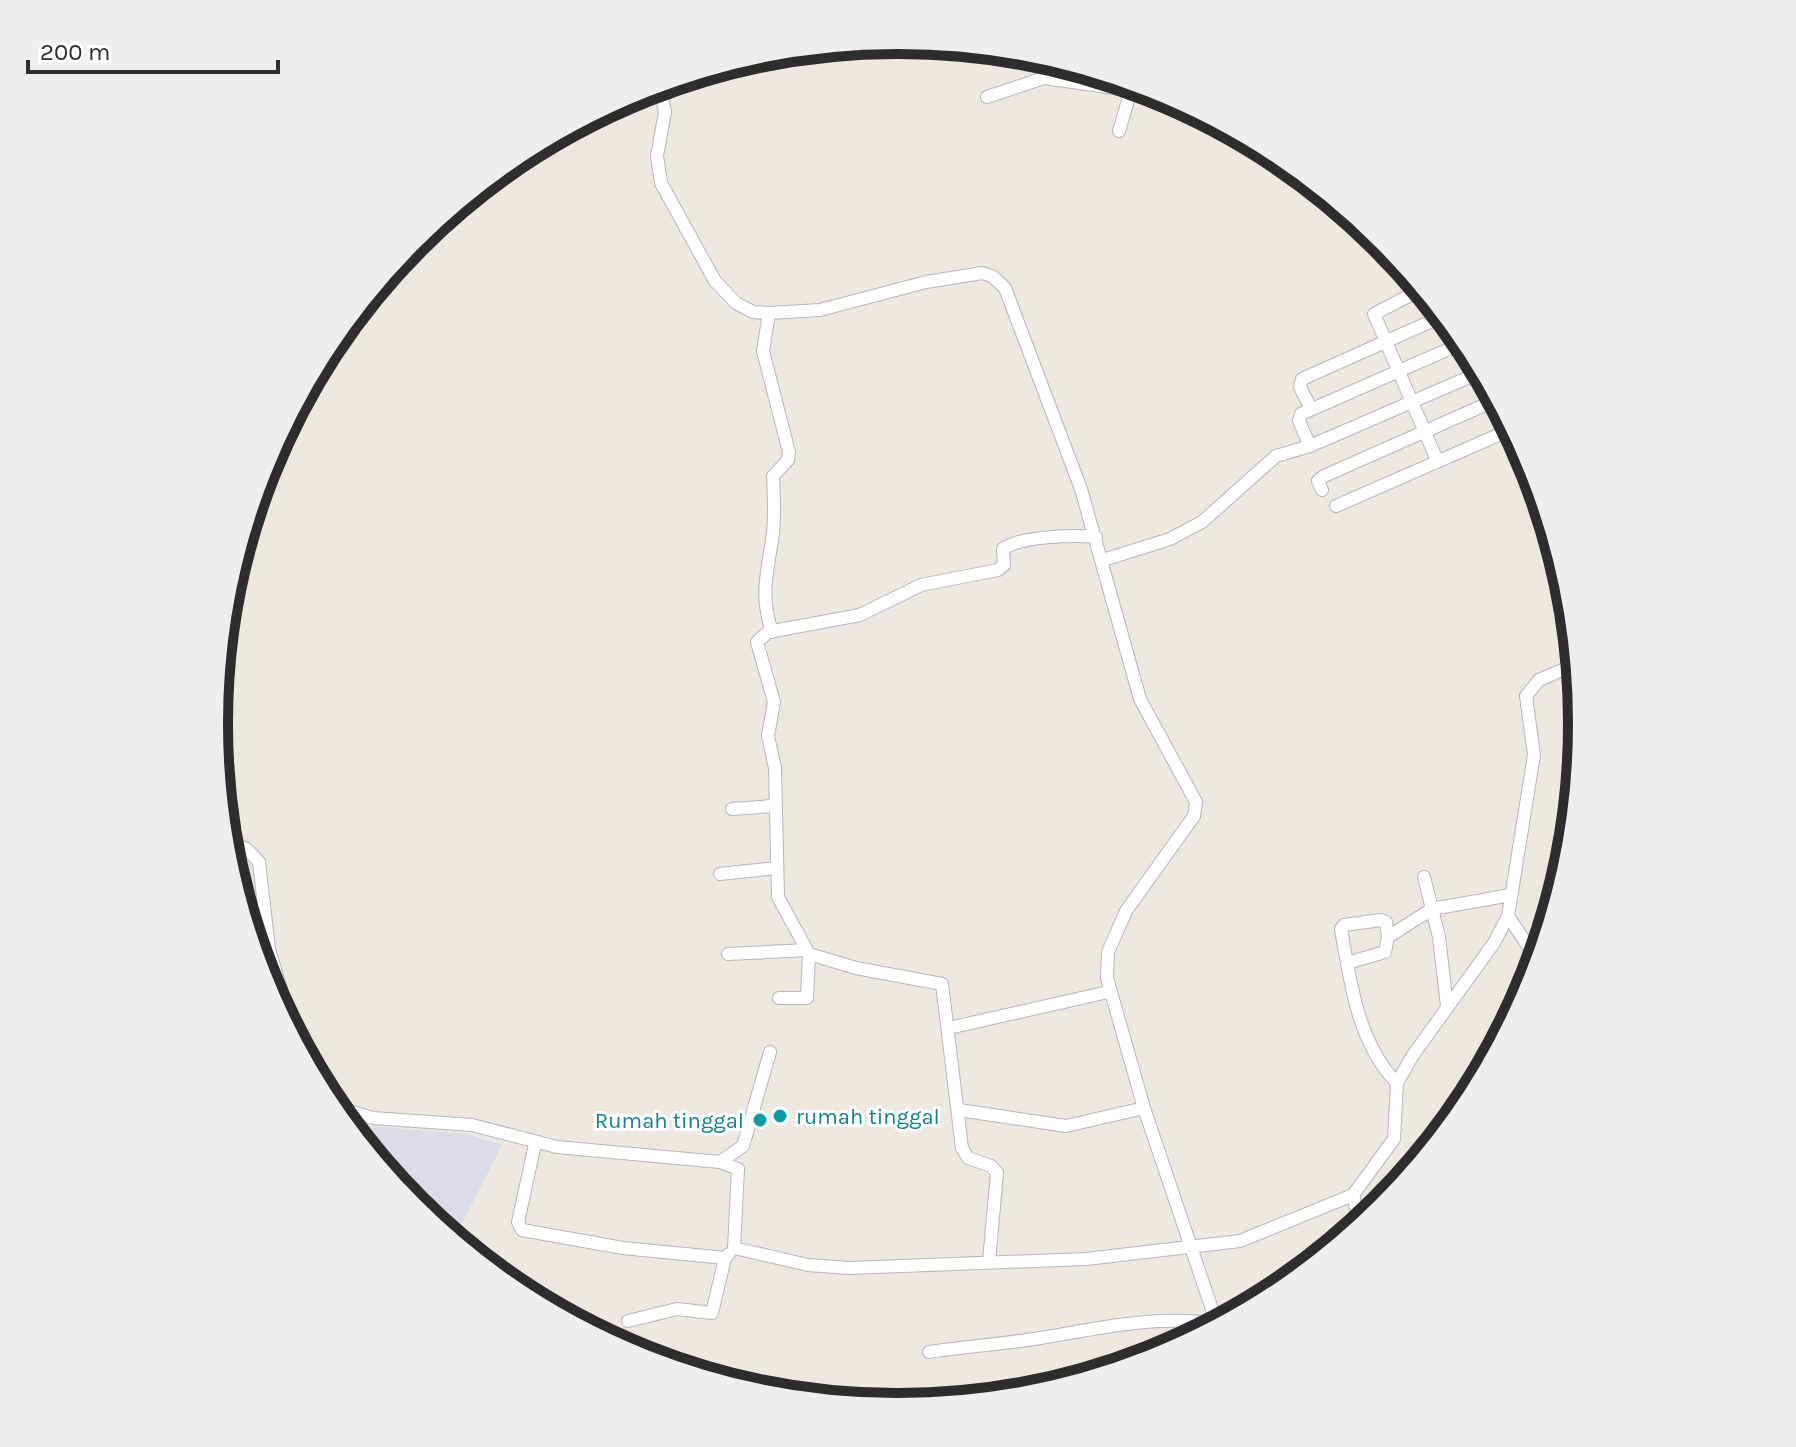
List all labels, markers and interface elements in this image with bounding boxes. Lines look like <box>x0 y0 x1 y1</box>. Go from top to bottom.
scale bar <box>28 24 278 74</box>
text: 200 m <box>40 38 111 66</box>
place label: rumah tinggal <box>796 1104 940 1130</box>
marker: rumah tinggal <box>771 1107 789 1125</box>
place label: Rumah tinggal <box>595 1108 744 1134</box>
marker: Rumah tinggal <box>751 1111 769 1129</box>

